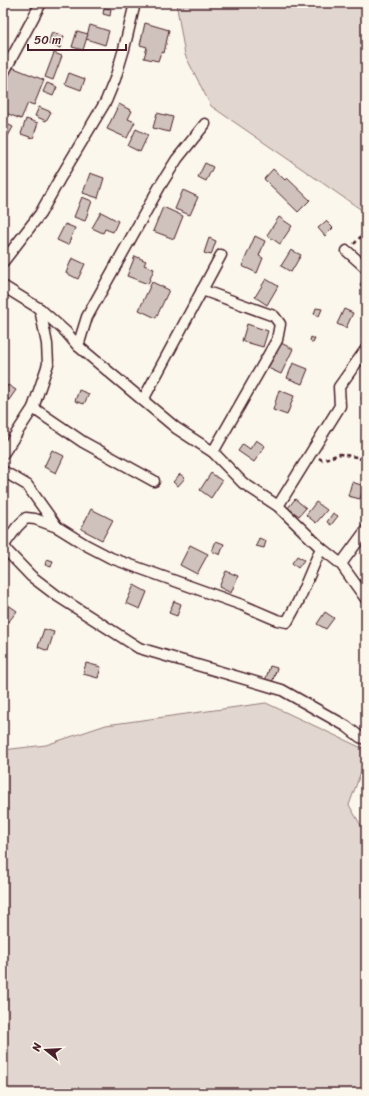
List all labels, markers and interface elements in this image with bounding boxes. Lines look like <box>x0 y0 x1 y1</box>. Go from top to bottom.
scale bar <box>28 26 126 52</box>
text: 50 m <box>34 29 61 51</box>
north arrow <box>26 1030 66 1070</box>
text: N <box>26 1040 47 1055</box>

